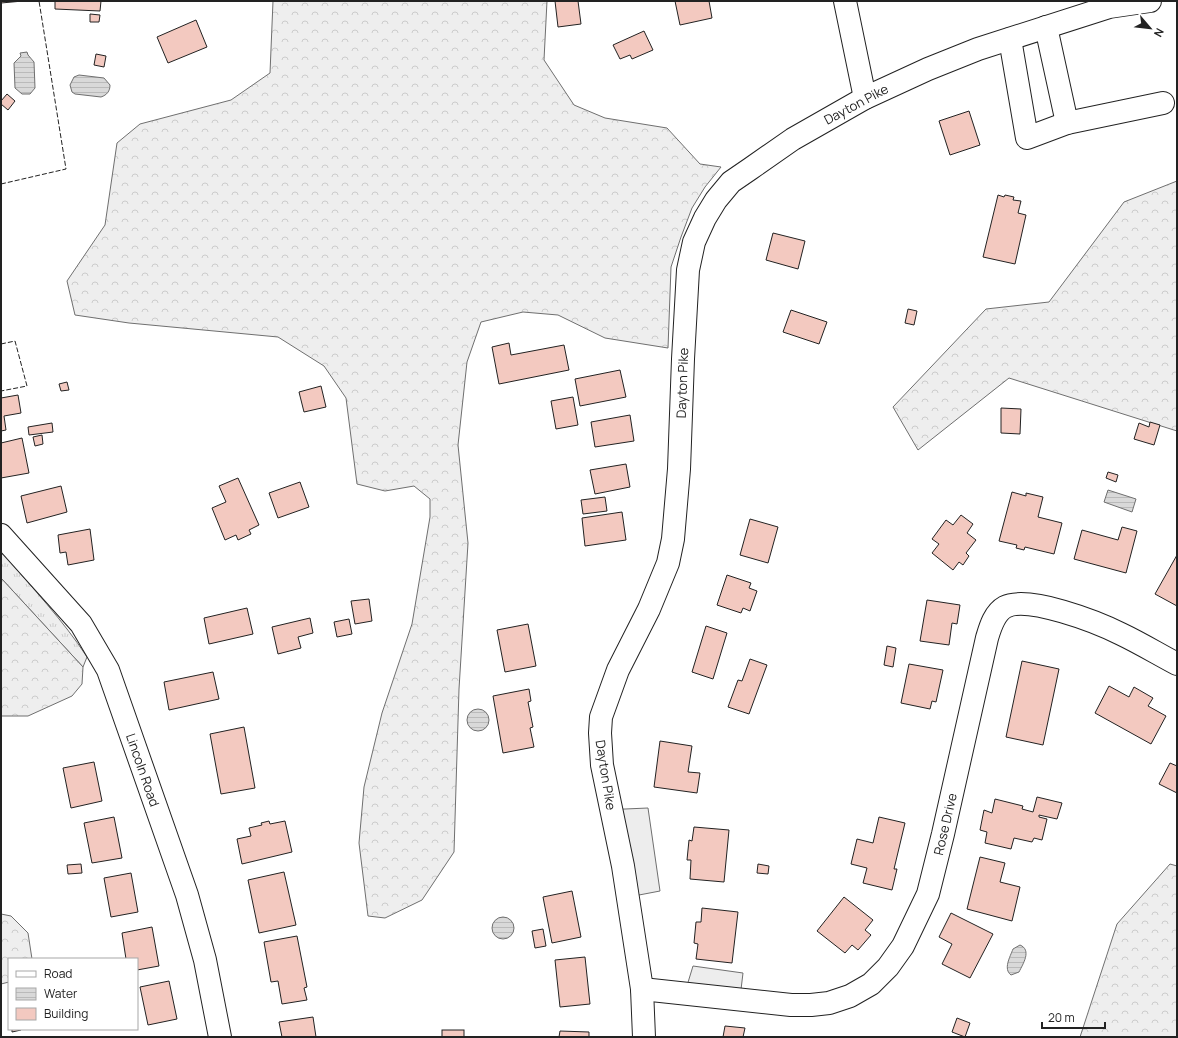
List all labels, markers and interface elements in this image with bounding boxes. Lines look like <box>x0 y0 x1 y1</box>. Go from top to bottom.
north arrow <box>1130 8 1170 48</box>
text: N <box>1151 26 1168 40</box>
street label: Dayton Pike <box>821 79 892 129</box>
street label: Dayton Pike <box>672 347 692 419</box>
street label: Lincoln Road <box>122 731 164 809</box>
street label: Dayton Pike <box>592 739 620 812</box>
street label: Rose Drive <box>929 791 961 857</box>
legend <box>8 958 138 1030</box>
text: Road <box>44 965 72 982</box>
text: Water <box>44 985 78 1002</box>
scale bar <box>1042 1004 1105 1030</box>
text: Building <box>44 1005 88 1022</box>
text: 20 m <box>1048 1009 1075 1026</box>

